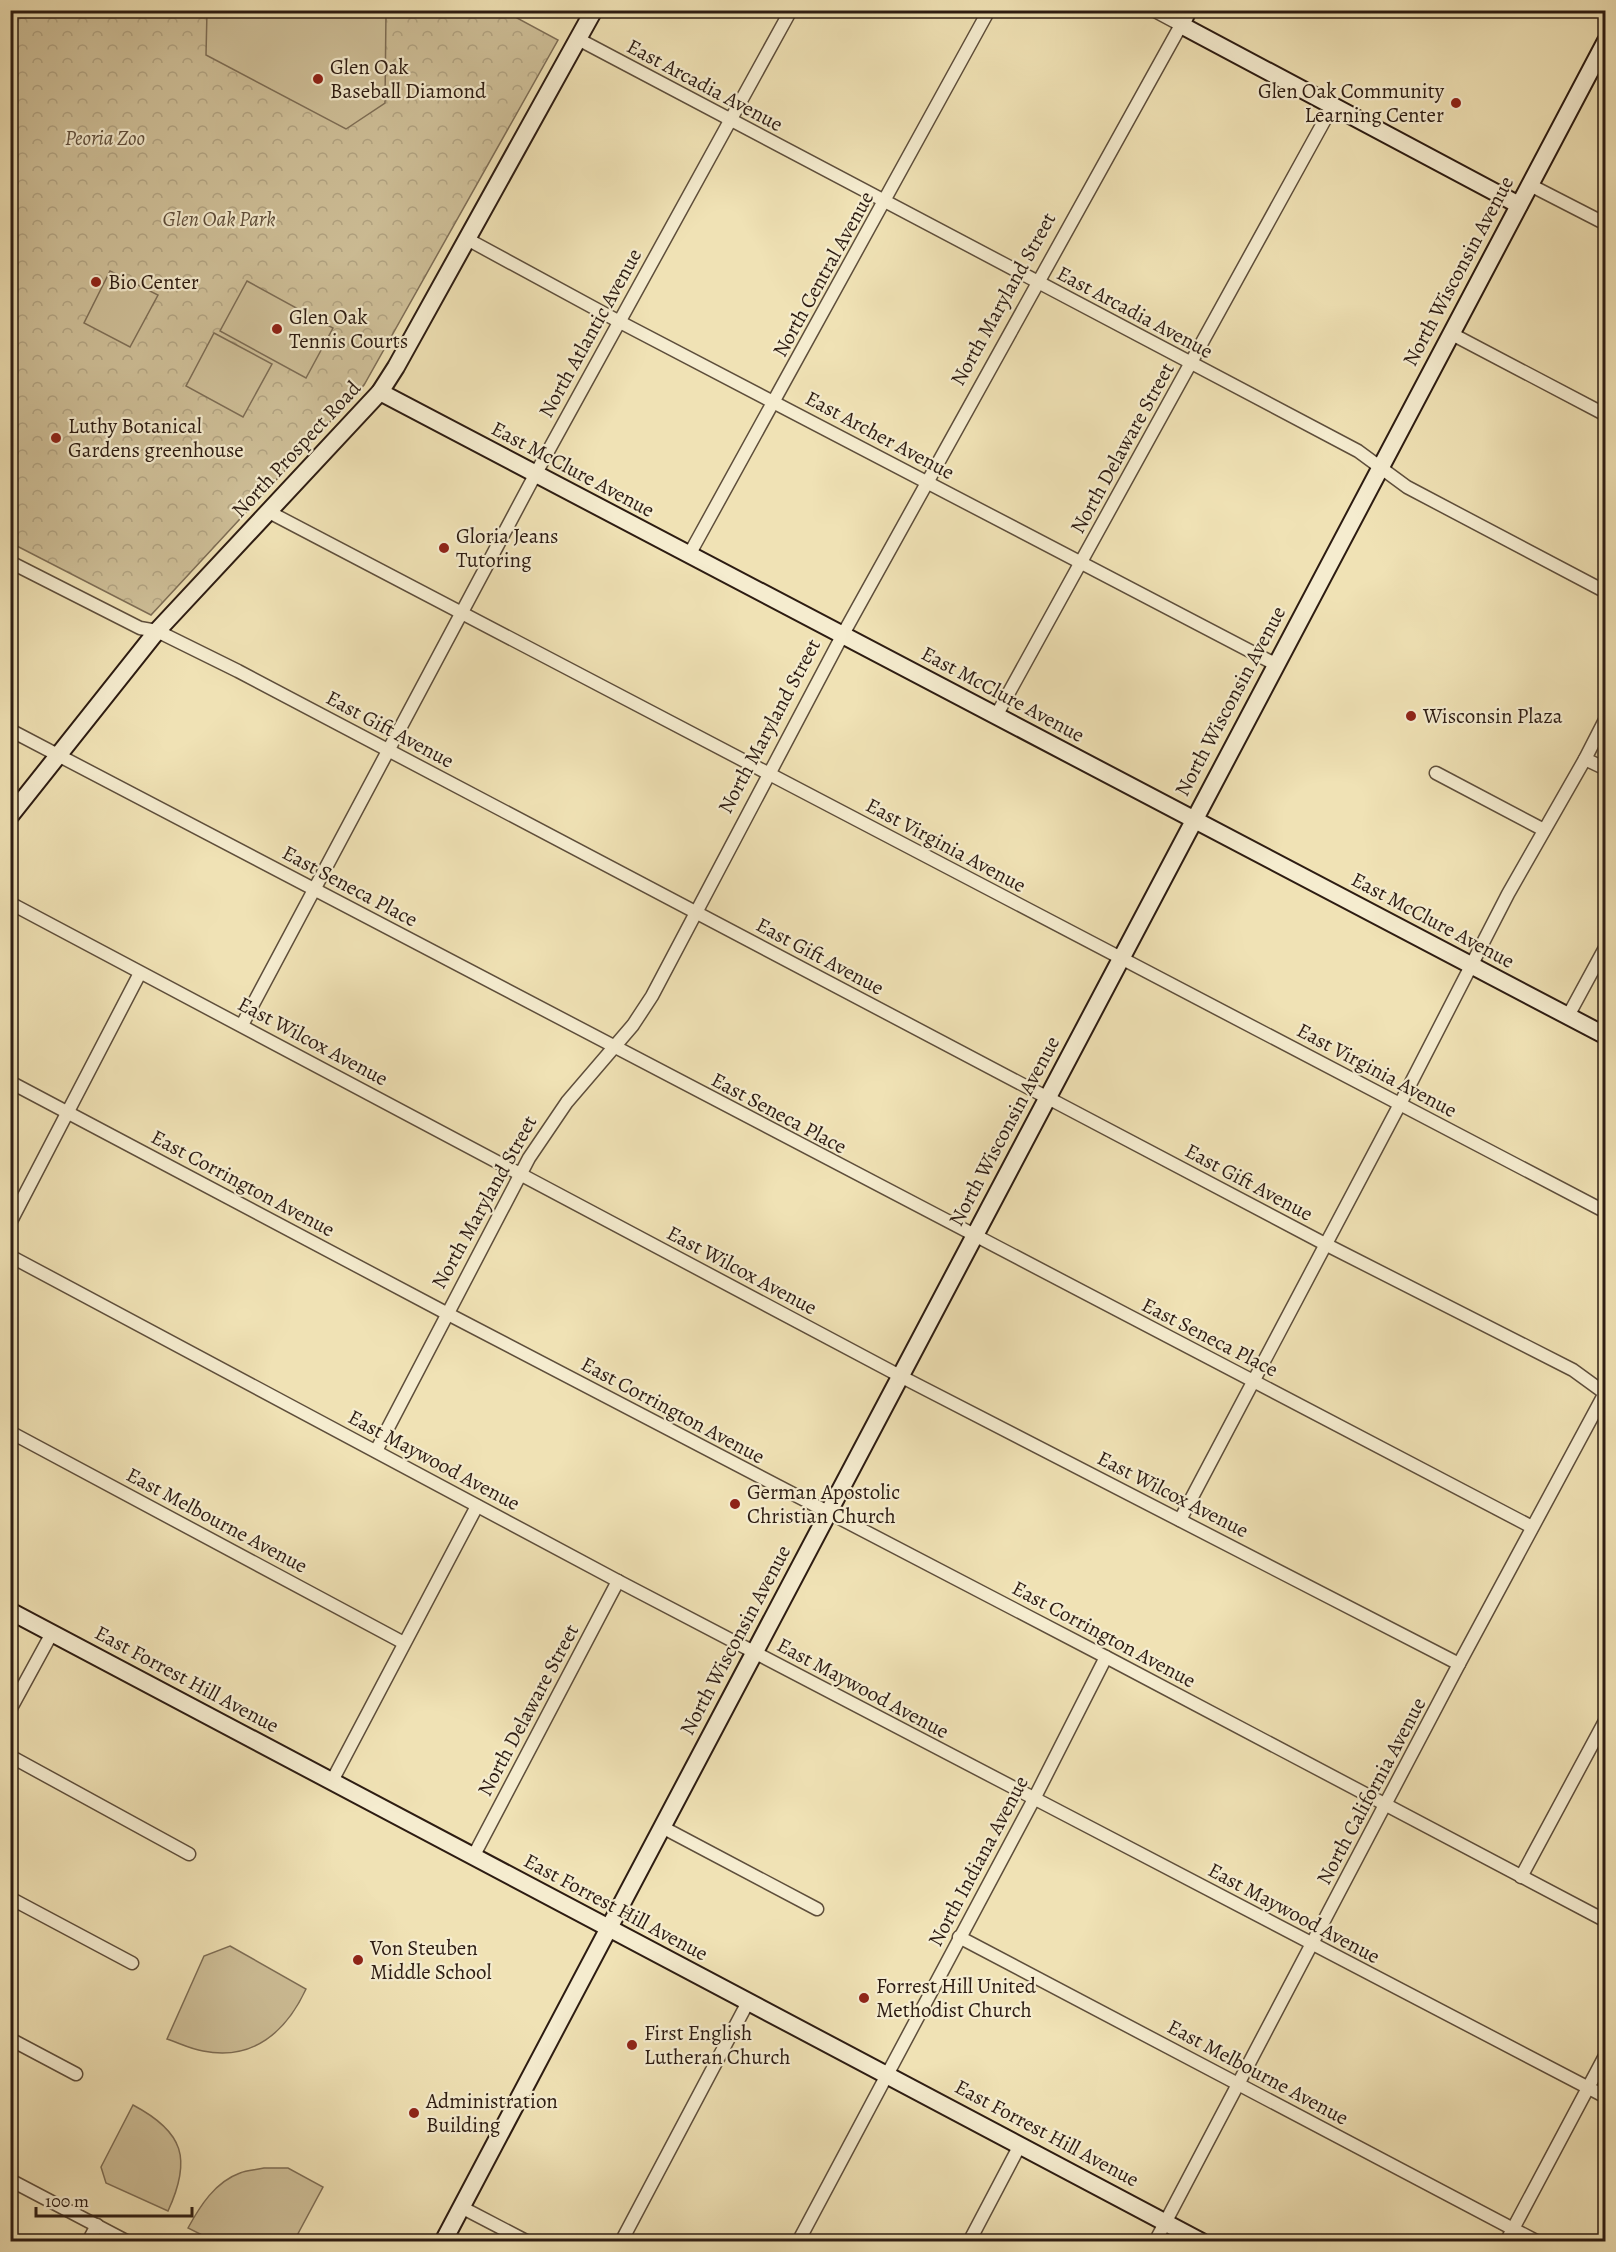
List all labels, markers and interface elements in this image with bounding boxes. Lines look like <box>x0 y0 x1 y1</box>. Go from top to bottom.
street label: East Arcadia Avenue <box>622 32 788 138</box>
place label: Glen Oak Baseball Diamond <box>330 53 487 105</box>
marker: Glen Oak Baseball Diamond <box>311 72 325 86</box>
place label: Glen Oak Community Learning Center <box>1258 77 1445 129</box>
marker: Glen Oak Community Learning Center <box>1449 96 1463 110</box>
park label: Peoria Zoo <box>65 124 145 152</box>
street label: North Wisconsin Avenue <box>1396 171 1520 371</box>
street label: North Central Avenue <box>766 186 880 362</box>
park label: Glen Oak Park <box>163 205 275 233</box>
street label: North Maryland Street <box>944 207 1062 391</box>
street label: North Atlantic Avenue <box>532 243 648 423</box>
street label: East Arcadia Avenue <box>1052 259 1218 365</box>
place label: Bio Center <box>108 268 199 296</box>
marker: Bio Center <box>89 275 103 289</box>
place label: Glen Oak Tennis Courts <box>289 303 408 355</box>
marker: Glen Oak Tennis Courts <box>270 322 284 336</box>
street label: North Delaware Street <box>1063 357 1181 539</box>
street label: North Prospect Road <box>225 374 367 524</box>
street label: East Archer Avenue <box>800 384 960 486</box>
place label: Luthy Botanical Gardens greenhouse <box>68 412 244 464</box>
street label: East McClure Avenue <box>486 414 660 524</box>
marker: Luthy Botanical Gardens greenhouse <box>49 431 63 445</box>
place label: Gloria Jeans Tutoring <box>456 522 558 574</box>
marker: Gloria Jeans Tutoring <box>437 541 451 555</box>
street label: North Wisconsin Avenue <box>1168 601 1292 801</box>
street label: North Maryland Street <box>711 634 827 818</box>
street label: East McClure Avenue <box>916 639 1090 749</box>
street label: East Gift Avenue <box>321 684 459 774</box>
place label: Wisconsin Plaza <box>1422 702 1563 730</box>
marker: Wisconsin Plaza <box>1404 709 1418 723</box>
street label: East Virginia Avenue <box>861 791 1031 899</box>
street label: East Seneca Place <box>277 839 423 933</box>
street label: East McClure Avenue <box>1346 865 1520 975</box>
street label: East Gift Avenue <box>751 911 889 1001</box>
street label: East Wilcox Avenue <box>233 990 393 1092</box>
street label: East Virginia Avenue <box>1292 1016 1462 1124</box>
street label: North Wisconsin Avenue <box>942 1031 1066 1231</box>
street label: East Seneca Place <box>706 1066 852 1160</box>
street label: North Maryland Street <box>425 1110 543 1294</box>
street label: East Corrington Avenue <box>146 1123 340 1243</box>
street label: East Gift Avenue <box>1180 1137 1318 1227</box>
street label: East Wilcox Avenue <box>662 1219 822 1321</box>
street label: East Seneca Place <box>1137 1291 1283 1383</box>
street label: East Corrington Avenue <box>576 1350 770 1470</box>
street label: East Maywood Avenue <box>343 1403 525 1517</box>
street label: East Wilcox Avenue <box>1093 1444 1253 1544</box>
street label: East Melbourne Avenue <box>122 1460 312 1580</box>
place label: German Apostolic Christian Church <box>747 1478 900 1530</box>
marker: German Apostolic Christian Church <box>728 1497 742 1511</box>
street label: North Wisconsin Avenue <box>673 1540 797 1740</box>
street label: East Corrington Avenue <box>1007 1574 1201 1694</box>
street label: East Forrest Hill Avenue <box>90 1619 284 1739</box>
street label: North Delaware Street <box>471 1619 585 1801</box>
street label: East Maywood Avenue <box>772 1631 954 1745</box>
street label: North California Avenue <box>1310 1692 1432 1890</box>
street label: North Indiana Avenue <box>921 1771 1035 1951</box>
street label: East Forrest Hill Avenue <box>519 1847 713 1967</box>
street label: East Maywood Avenue <box>1203 1856 1385 1970</box>
place label: Von Steuben Middle School <box>369 1934 492 1986</box>
marker: Von Steuben Middle School <box>351 1953 365 1967</box>
place label: Forrest Hill United Methodist Church <box>876 1972 1037 2024</box>
marker: Forrest Hill United Methodist Church <box>857 1991 871 2005</box>
street label: East Melbourne Avenue <box>1163 2012 1353 2132</box>
place label: First English Lutheran Church <box>644 2019 791 2071</box>
marker: First English Lutheran Church <box>625 2038 639 2052</box>
street label: East Forrest Hill Avenue <box>950 2073 1144 2193</box>
place label: Administration Building <box>425 2087 558 2139</box>
marker: Administration Building <box>407 2106 421 2120</box>
scale bar <box>36 2180 192 2218</box>
text: 100 m <box>45 2189 89 2213</box>

